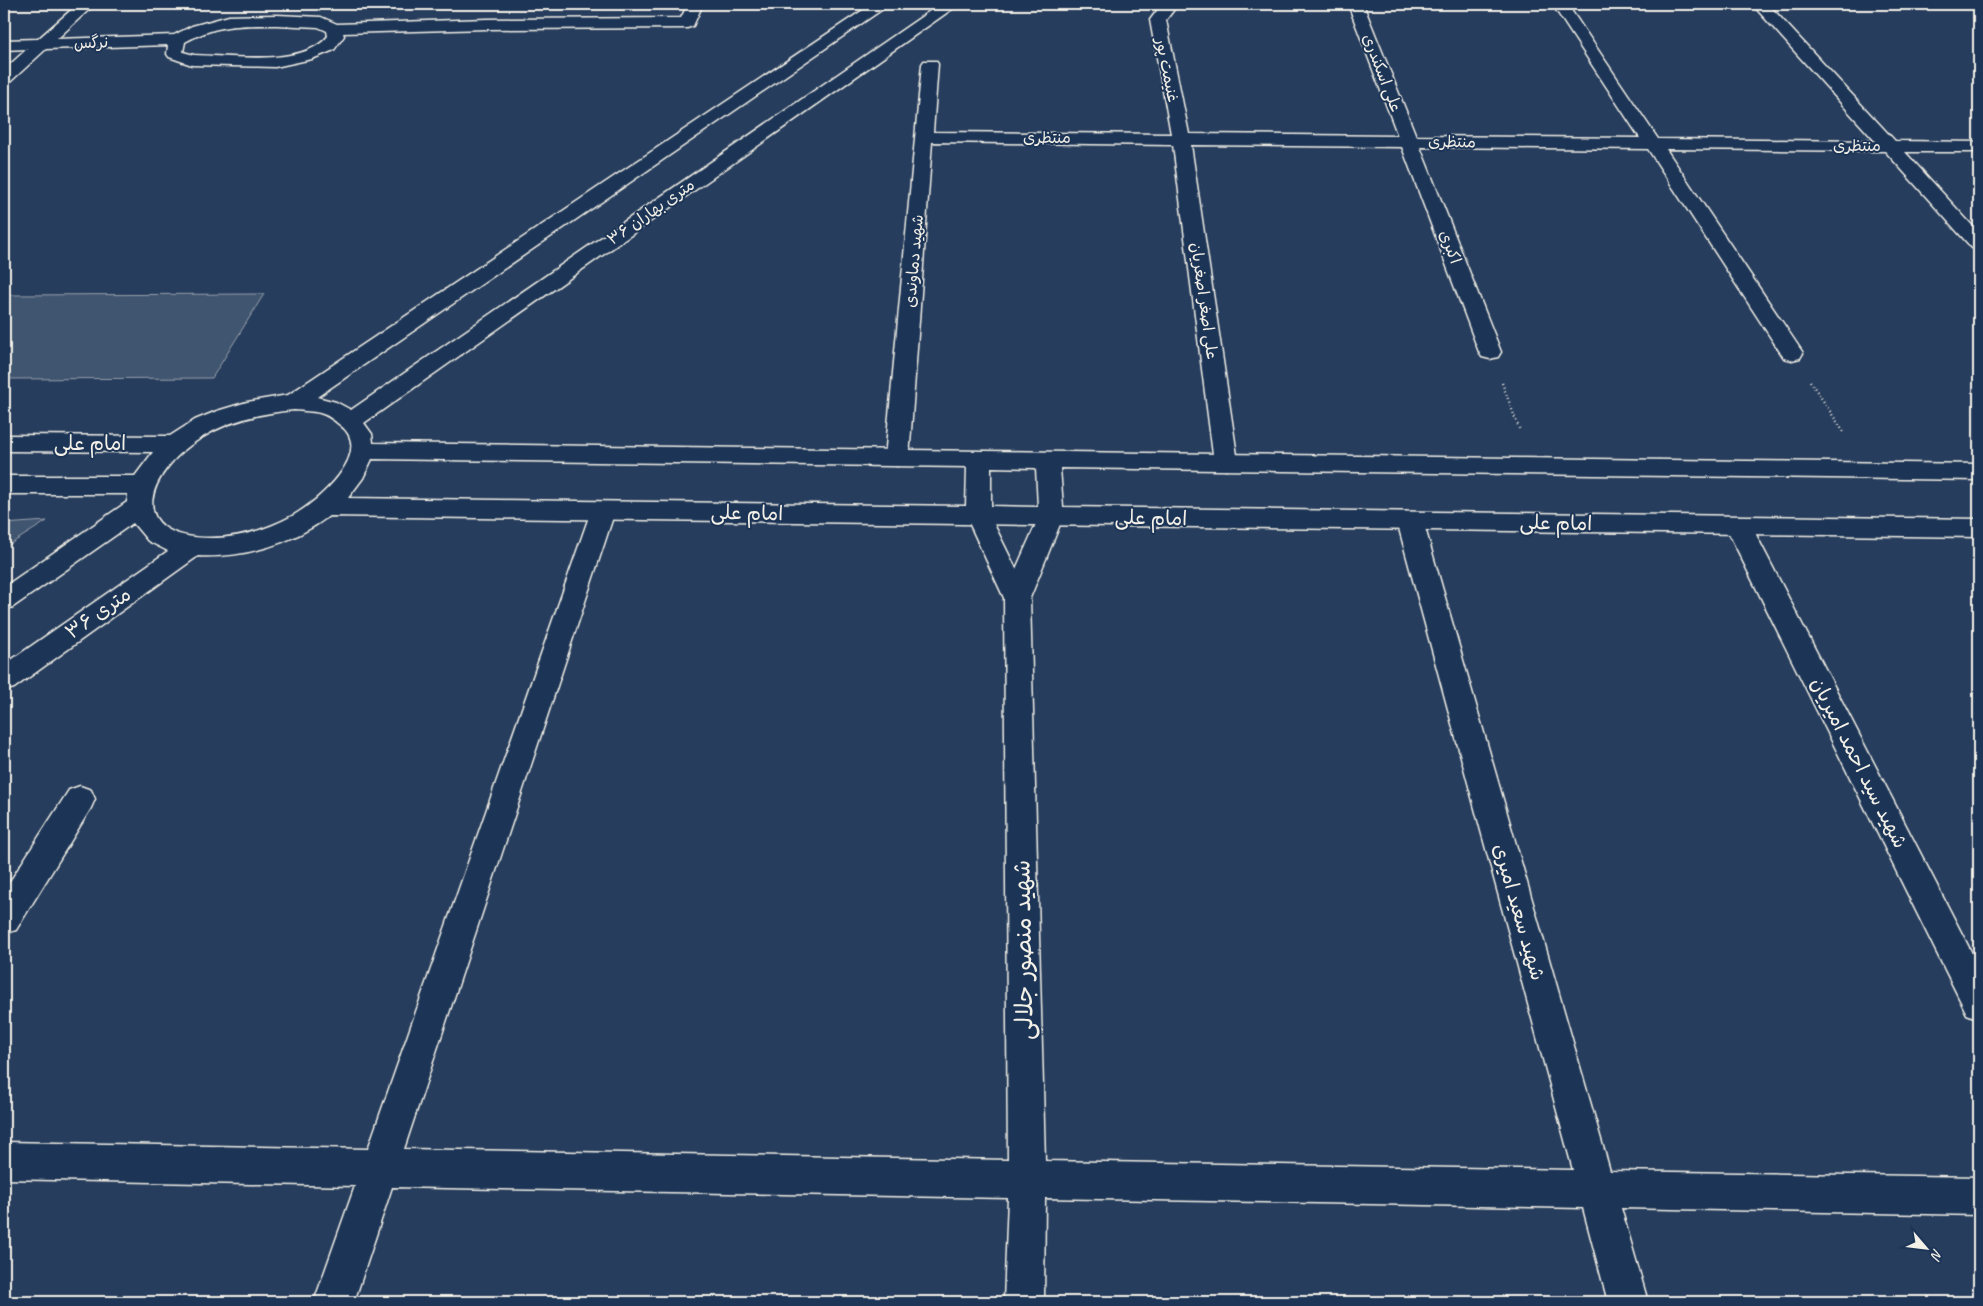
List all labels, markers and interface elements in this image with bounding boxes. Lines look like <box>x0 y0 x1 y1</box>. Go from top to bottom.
street label: علی اسکندری <box>1358 31 1406 115</box>
street label: نرگس <box>73 32 109 54</box>
street label: غنیمت پور <box>1151 34 1183 104</box>
street label: منتظری <box>1023 128 1071 148</box>
street label: منتظری <box>1428 132 1476 152</box>
street label: منتظری <box>1833 136 1881 156</box>
street label: ۳۶ متری بهاران <box>603 175 699 249</box>
street label: شهید دماوندی <box>900 214 928 308</box>
street label: اکبری <box>1434 227 1466 267</box>
street label: علی اصغر اصغریان <box>1186 241 1222 361</box>
street label: امام علی <box>54 431 126 458</box>
street label: امام علی <box>710 500 783 528</box>
street label: امام علی <box>1114 505 1187 533</box>
street label: امام علی <box>1519 510 1592 538</box>
street label: ۳۶ متری <box>60 581 136 645</box>
street label: شهید سید احمد امیریان <box>1805 673 1913 853</box>
street label: شهید سعید امیری <box>1488 841 1550 983</box>
street label: شهید منصور جلالی <box>1006 860 1040 1040</box>
north arrow <box>1900 1224 1950 1274</box>
text: N <box>1926 1246 1947 1264</box>

